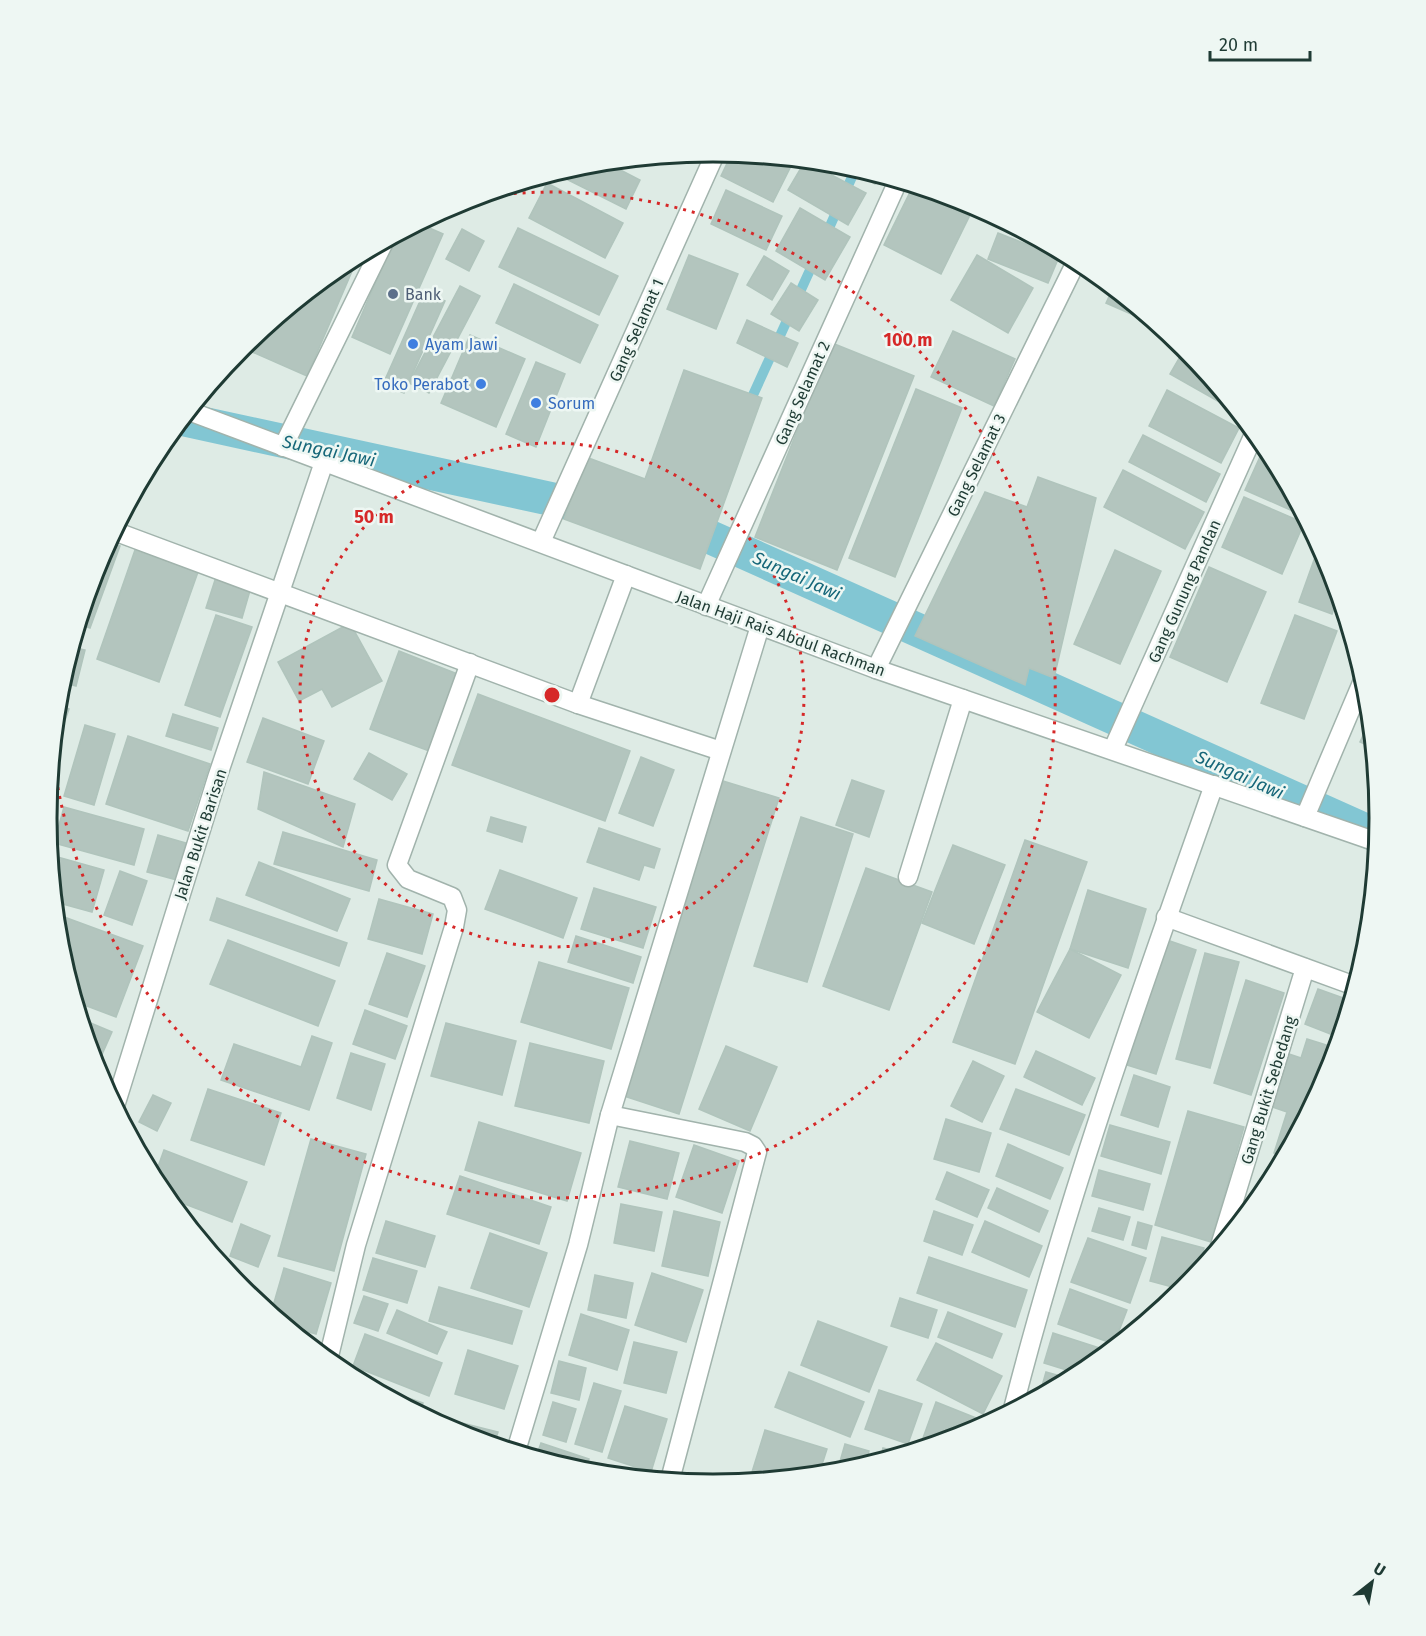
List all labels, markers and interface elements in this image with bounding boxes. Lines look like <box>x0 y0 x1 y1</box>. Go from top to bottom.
scale bar <box>1210 24 1310 62</box>
text: 20 m <box>1219 34 1258 56</box>
street label: Gang Selamat 1 <box>605 276 668 385</box>
place label: Bank <box>405 285 442 304</box>
marker: Bank <box>386 287 400 301</box>
text: 100 m <box>884 329 932 351</box>
place label: Ayam Jawi <box>425 335 498 354</box>
marker: Ayam Jawi <box>406 337 420 351</box>
street label: Gang Selamat 2 <box>771 338 834 448</box>
place label: Toko Perabot <box>374 375 469 394</box>
marker: Toko Perabot <box>474 377 488 391</box>
place label: Sorum <box>548 394 595 413</box>
marker: Sorum <box>529 396 543 410</box>
street label: Gang Selamat 3 <box>943 411 1010 520</box>
water label: Sungai Jawi <box>280 430 377 472</box>
text: 50 m <box>354 506 394 528</box>
street label: Gang Gunung Pandan <box>1144 517 1225 666</box>
water label: Sungai Jawi <box>749 546 845 605</box>
street label: Jalan Haji Rais Abdul Rachman <box>674 587 888 680</box>
centre of rings <box>542 685 562 705</box>
water label: Sungai Jawi <box>1192 745 1288 804</box>
street label: Jalan Bukit Barisan <box>170 766 231 902</box>
street label: Gang Bukit Sebedang <box>1237 1013 1300 1167</box>
north arrow <box>1342 1552 1402 1612</box>
text: U <box>1370 1559 1389 1580</box>

